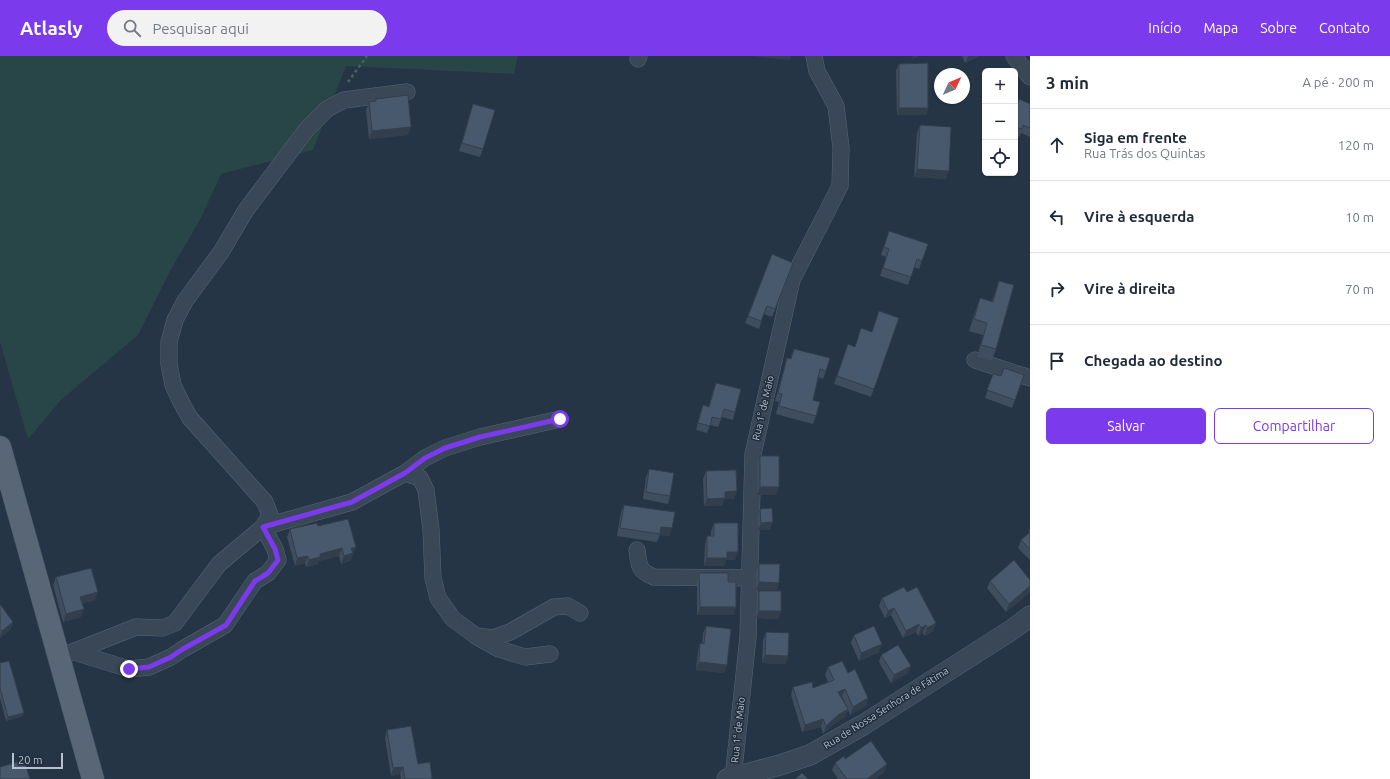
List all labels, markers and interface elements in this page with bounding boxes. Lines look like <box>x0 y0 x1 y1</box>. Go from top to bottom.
search box <box>107 10 387 46</box>
text: Atlasly <box>20 17 83 39</box>
icon: search <box>121 17 143 39</box>
text: Pesquisar aqui <box>153 20 249 37</box>
text: Início <box>1148 20 1181 36</box>
text: Mapa <box>1203 20 1238 36</box>
text: Sobre <box>1260 20 1297 36</box>
text: Contato <box>1319 20 1370 36</box>
north arrow <box>934 68 970 104</box>
map controls <box>982 68 1018 176</box>
button: + <box>982 68 1018 104</box>
text: 3 min <box>1046 73 1089 92</box>
text: A pé · 200 m <box>1302 75 1374 89</box>
button: − <box>982 104 1018 140</box>
text: Siga em frente <box>1084 129 1187 146</box>
icon: ahead <box>1046 134 1068 156</box>
text: 120 m <box>1338 138 1374 152</box>
button: locate <box>982 140 1018 176</box>
text: Rua Trás dos Quintas <box>1084 146 1206 160</box>
icon: left <box>1046 206 1068 228</box>
text: Vire à esquerda <box>1084 208 1194 225</box>
text: 10 m <box>1345 210 1374 224</box>
icon: right <box>1046 278 1068 300</box>
text: Vire à direita <box>1084 280 1176 297</box>
text: 70 m <box>1345 282 1374 296</box>
icon: arrive <box>1046 350 1068 372</box>
text: Chegada ao destino <box>1084 352 1223 369</box>
street label: Rua 1° de Maio <box>750 374 776 442</box>
button: Salvar <box>1046 408 1206 444</box>
button: Compartilhar <box>1214 408 1374 444</box>
route start <box>551 410 569 428</box>
route end <box>120 660 138 678</box>
street label: Rua de Nossa Senhora de Fátima <box>822 665 950 751</box>
street label: Rua 1° de Maio <box>729 696 747 764</box>
scale bar <box>12 751 63 770</box>
text: 20 m <box>18 754 42 766</box>

